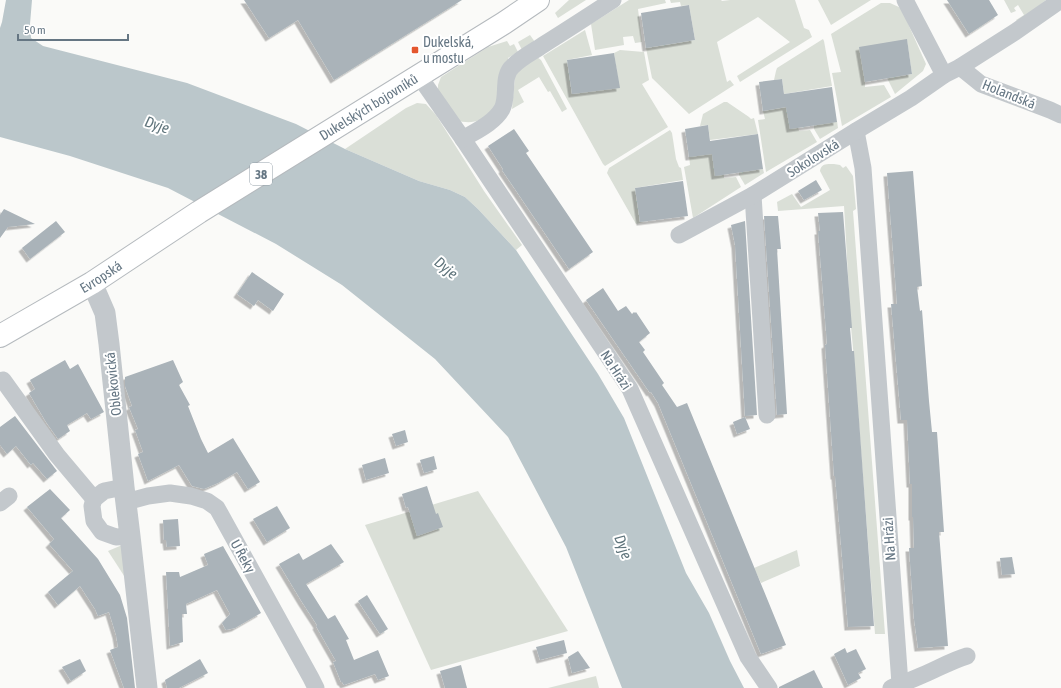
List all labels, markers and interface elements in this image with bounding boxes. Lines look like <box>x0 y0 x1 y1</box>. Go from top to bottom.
scale bar <box>18 16 128 42</box>
text: 50 m <box>24 23 46 37</box>
place label: Dukelská, u mostu <box>423 34 474 66</box>
marker: Dukelská, u mostu <box>410 45 420 55</box>
street label: Dukelských bojovníků <box>316 70 421 144</box>
street label: Holandská <box>980 76 1038 112</box>
water label: Dyje <box>143 112 172 137</box>
street label: Sokolovská <box>784 136 842 180</box>
road number: 38 <box>250 163 272 185</box>
water label: Dyje <box>431 253 461 282</box>
street label: Evropská <box>77 257 125 296</box>
street label: Na Hrázi <box>597 347 635 393</box>
street label: Oblekovická <box>102 351 124 417</box>
street label: Na Hrázi <box>880 517 898 561</box>
water label: Dyje <box>611 532 636 562</box>
street label: U Řeky <box>227 537 259 576</box>

